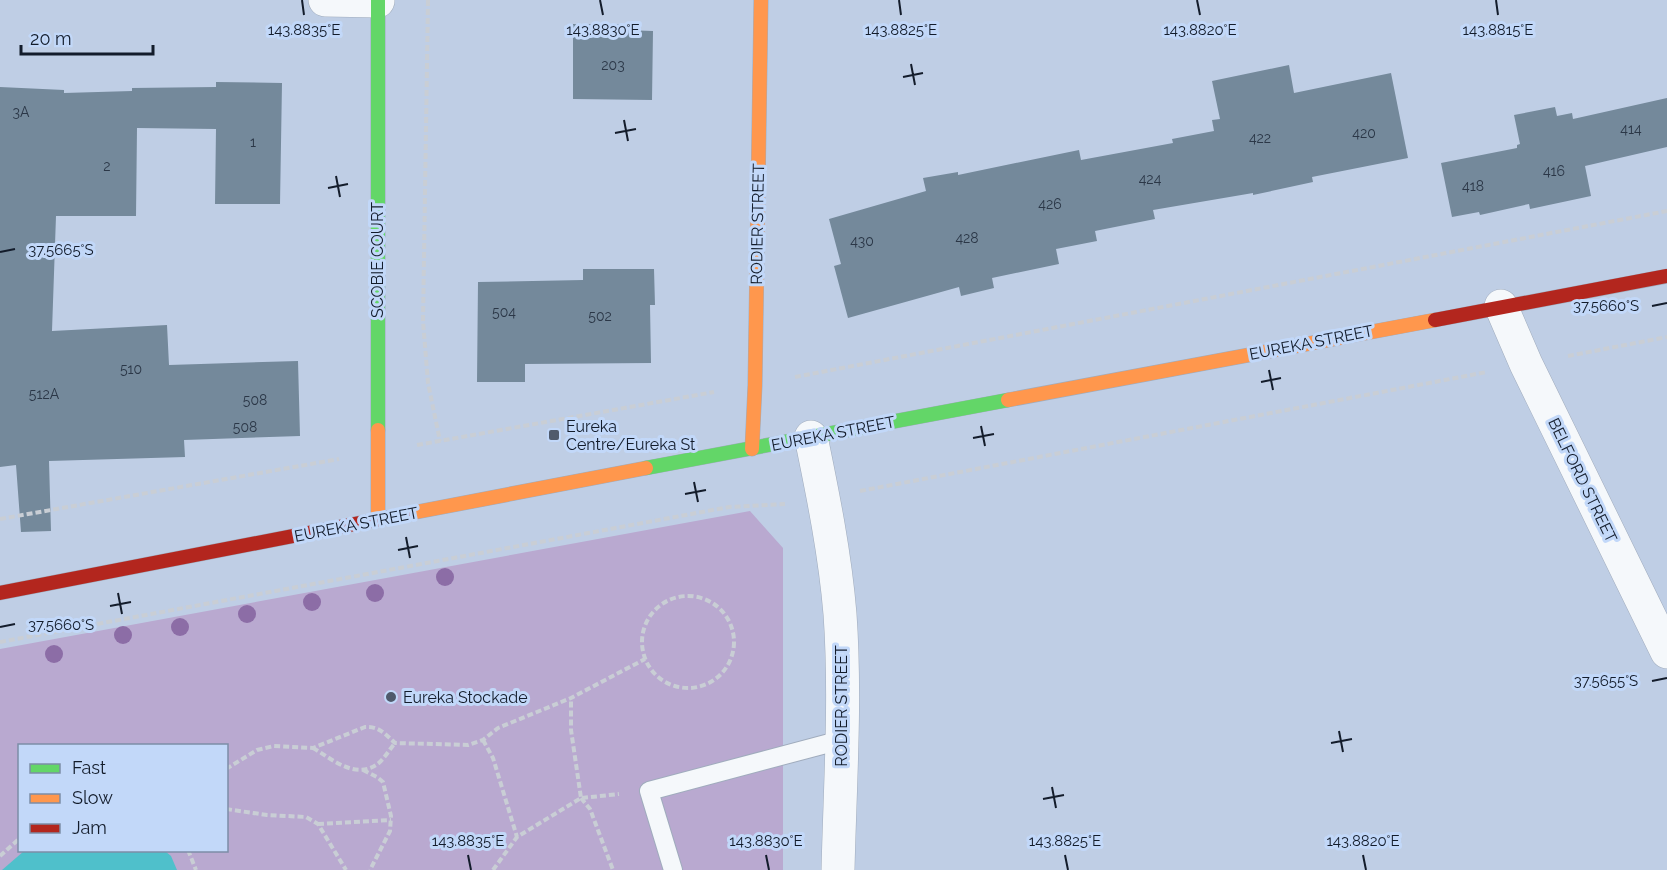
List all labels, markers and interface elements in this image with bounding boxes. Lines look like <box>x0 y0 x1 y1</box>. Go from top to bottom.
scale bar <box>21 18 153 56</box>
text: 143.8835°E <box>268 21 340 39</box>
text: 143.8830°E <box>566 21 640 39</box>
text: 143.8825°E <box>865 21 937 39</box>
text: 143.8820°E <box>1163 21 1237 39</box>
text: 143.8815°E <box>1463 21 1533 39</box>
text: 20 m <box>30 28 72 49</box>
house number: 203 <box>601 57 625 73</box>
house number: 3A <box>13 104 30 120</box>
house number: 414 <box>1620 121 1642 137</box>
house number: 420 <box>1352 125 1376 141</box>
house number: 422 <box>1249 130 1271 146</box>
house number: 1 <box>250 134 256 150</box>
house number: 2 <box>103 158 111 174</box>
street label: RODIER STREET <box>747 163 768 285</box>
house number: 416 <box>1543 163 1565 179</box>
house number: 424 <box>1139 171 1162 187</box>
house number: 418 <box>1462 178 1484 194</box>
house number: 426 <box>1038 196 1062 212</box>
street label: SCOBIE COURT <box>368 202 387 318</box>
house number: 428 <box>955 230 979 246</box>
house number: 430 <box>850 233 874 249</box>
text: 37.5665°S <box>28 241 94 259</box>
text: 37.5660°S <box>1573 297 1639 315</box>
house number: 504 <box>492 304 516 320</box>
house number: 502 <box>588 308 612 324</box>
street label: EUREKA STREET <box>1248 321 1375 364</box>
house number: 510 <box>120 361 142 377</box>
house number: 512A <box>29 386 60 402</box>
house number: 508 <box>243 392 267 408</box>
street label: EUREKA STREET <box>770 412 897 455</box>
street label: BELFORD STREET <box>1544 415 1621 546</box>
place label: Eureka Centre/Eureka St <box>566 417 696 454</box>
house number: 508 <box>233 419 257 435</box>
marker: Eureka Centre/Eureka St <box>547 428 561 442</box>
street label: EUREKA STREET <box>293 503 420 546</box>
text: 37.5660°S <box>28 616 94 634</box>
street label: RODIER STREET <box>832 645 851 767</box>
text: 37.5655°S <box>1574 672 1638 690</box>
place label: Eureka Stockade <box>403 688 528 707</box>
marker: Eureka Stockade <box>384 690 398 704</box>
legend <box>18 744 228 852</box>
text: Fast <box>72 757 106 778</box>
text: Slow <box>72 787 113 808</box>
text: Jam <box>72 817 107 838</box>
text: 143.8835°E <box>432 832 504 850</box>
text: 143.8830°E <box>729 832 803 850</box>
text: 143.8825°E <box>1029 832 1101 850</box>
text: 143.8820°E <box>1326 832 1400 850</box>

